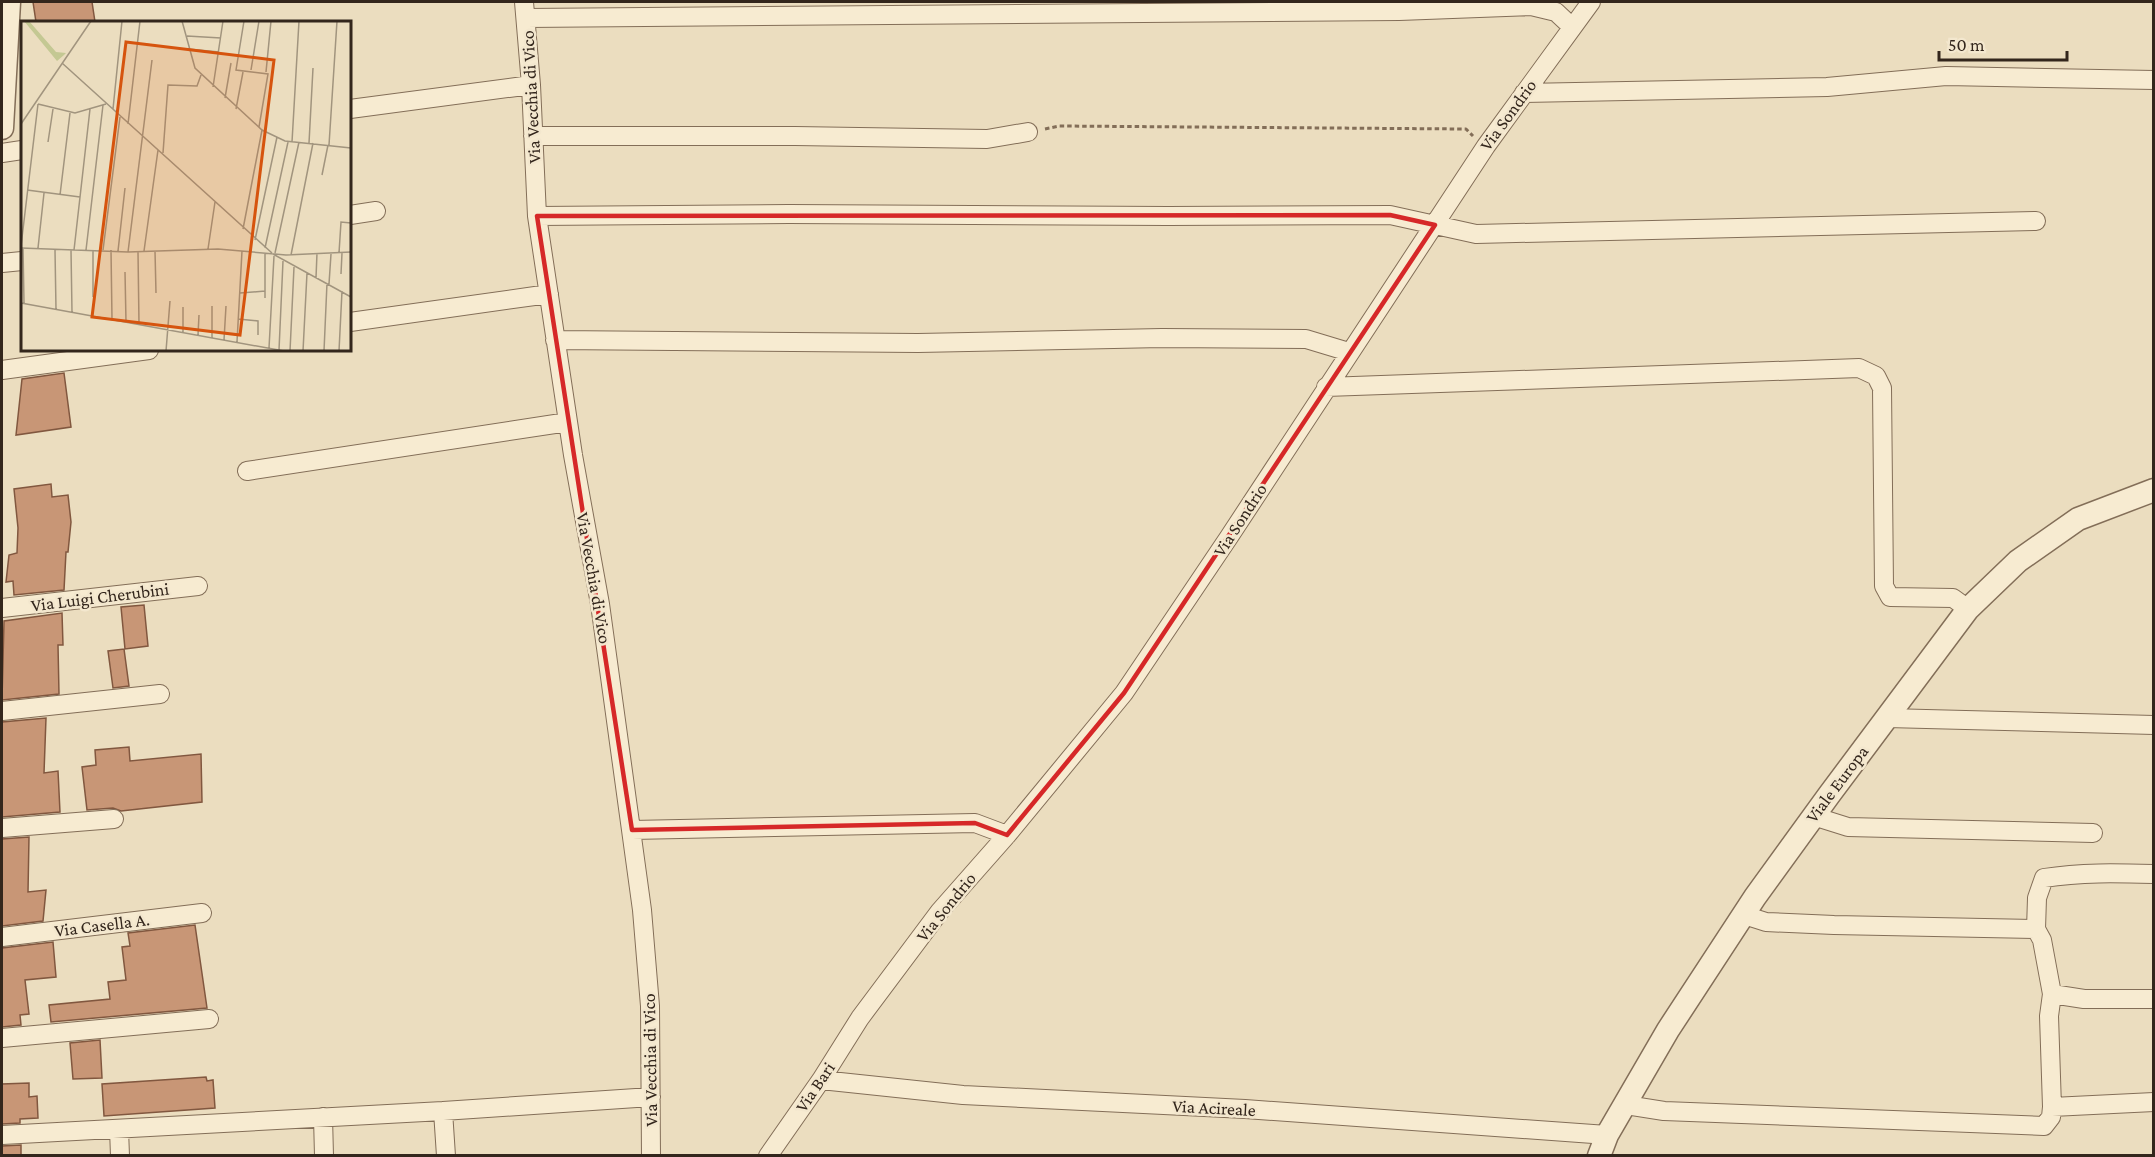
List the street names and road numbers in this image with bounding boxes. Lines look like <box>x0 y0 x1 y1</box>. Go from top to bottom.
street label: Via Vecchia di Vico <box>518 30 544 164</box>
street label: Via Sondrio <box>1476 76 1541 154</box>
street label: Via Sondrio <box>1209 480 1271 560</box>
street label: Via Vecchia di Vico <box>573 511 615 645</box>
street label: Via Luigi Cherubini <box>30 579 170 615</box>
street label: Viale Europa <box>1802 742 1872 826</box>
street label: Via Sondrio <box>912 868 980 946</box>
street label: Via Casella A. <box>53 909 151 941</box>
street label: Via Vecchia di Vico <box>639 993 661 1127</box>
street label: Via Bari <box>791 1058 839 1116</box>
street label: Via Acireale <box>1172 1096 1256 1120</box>

